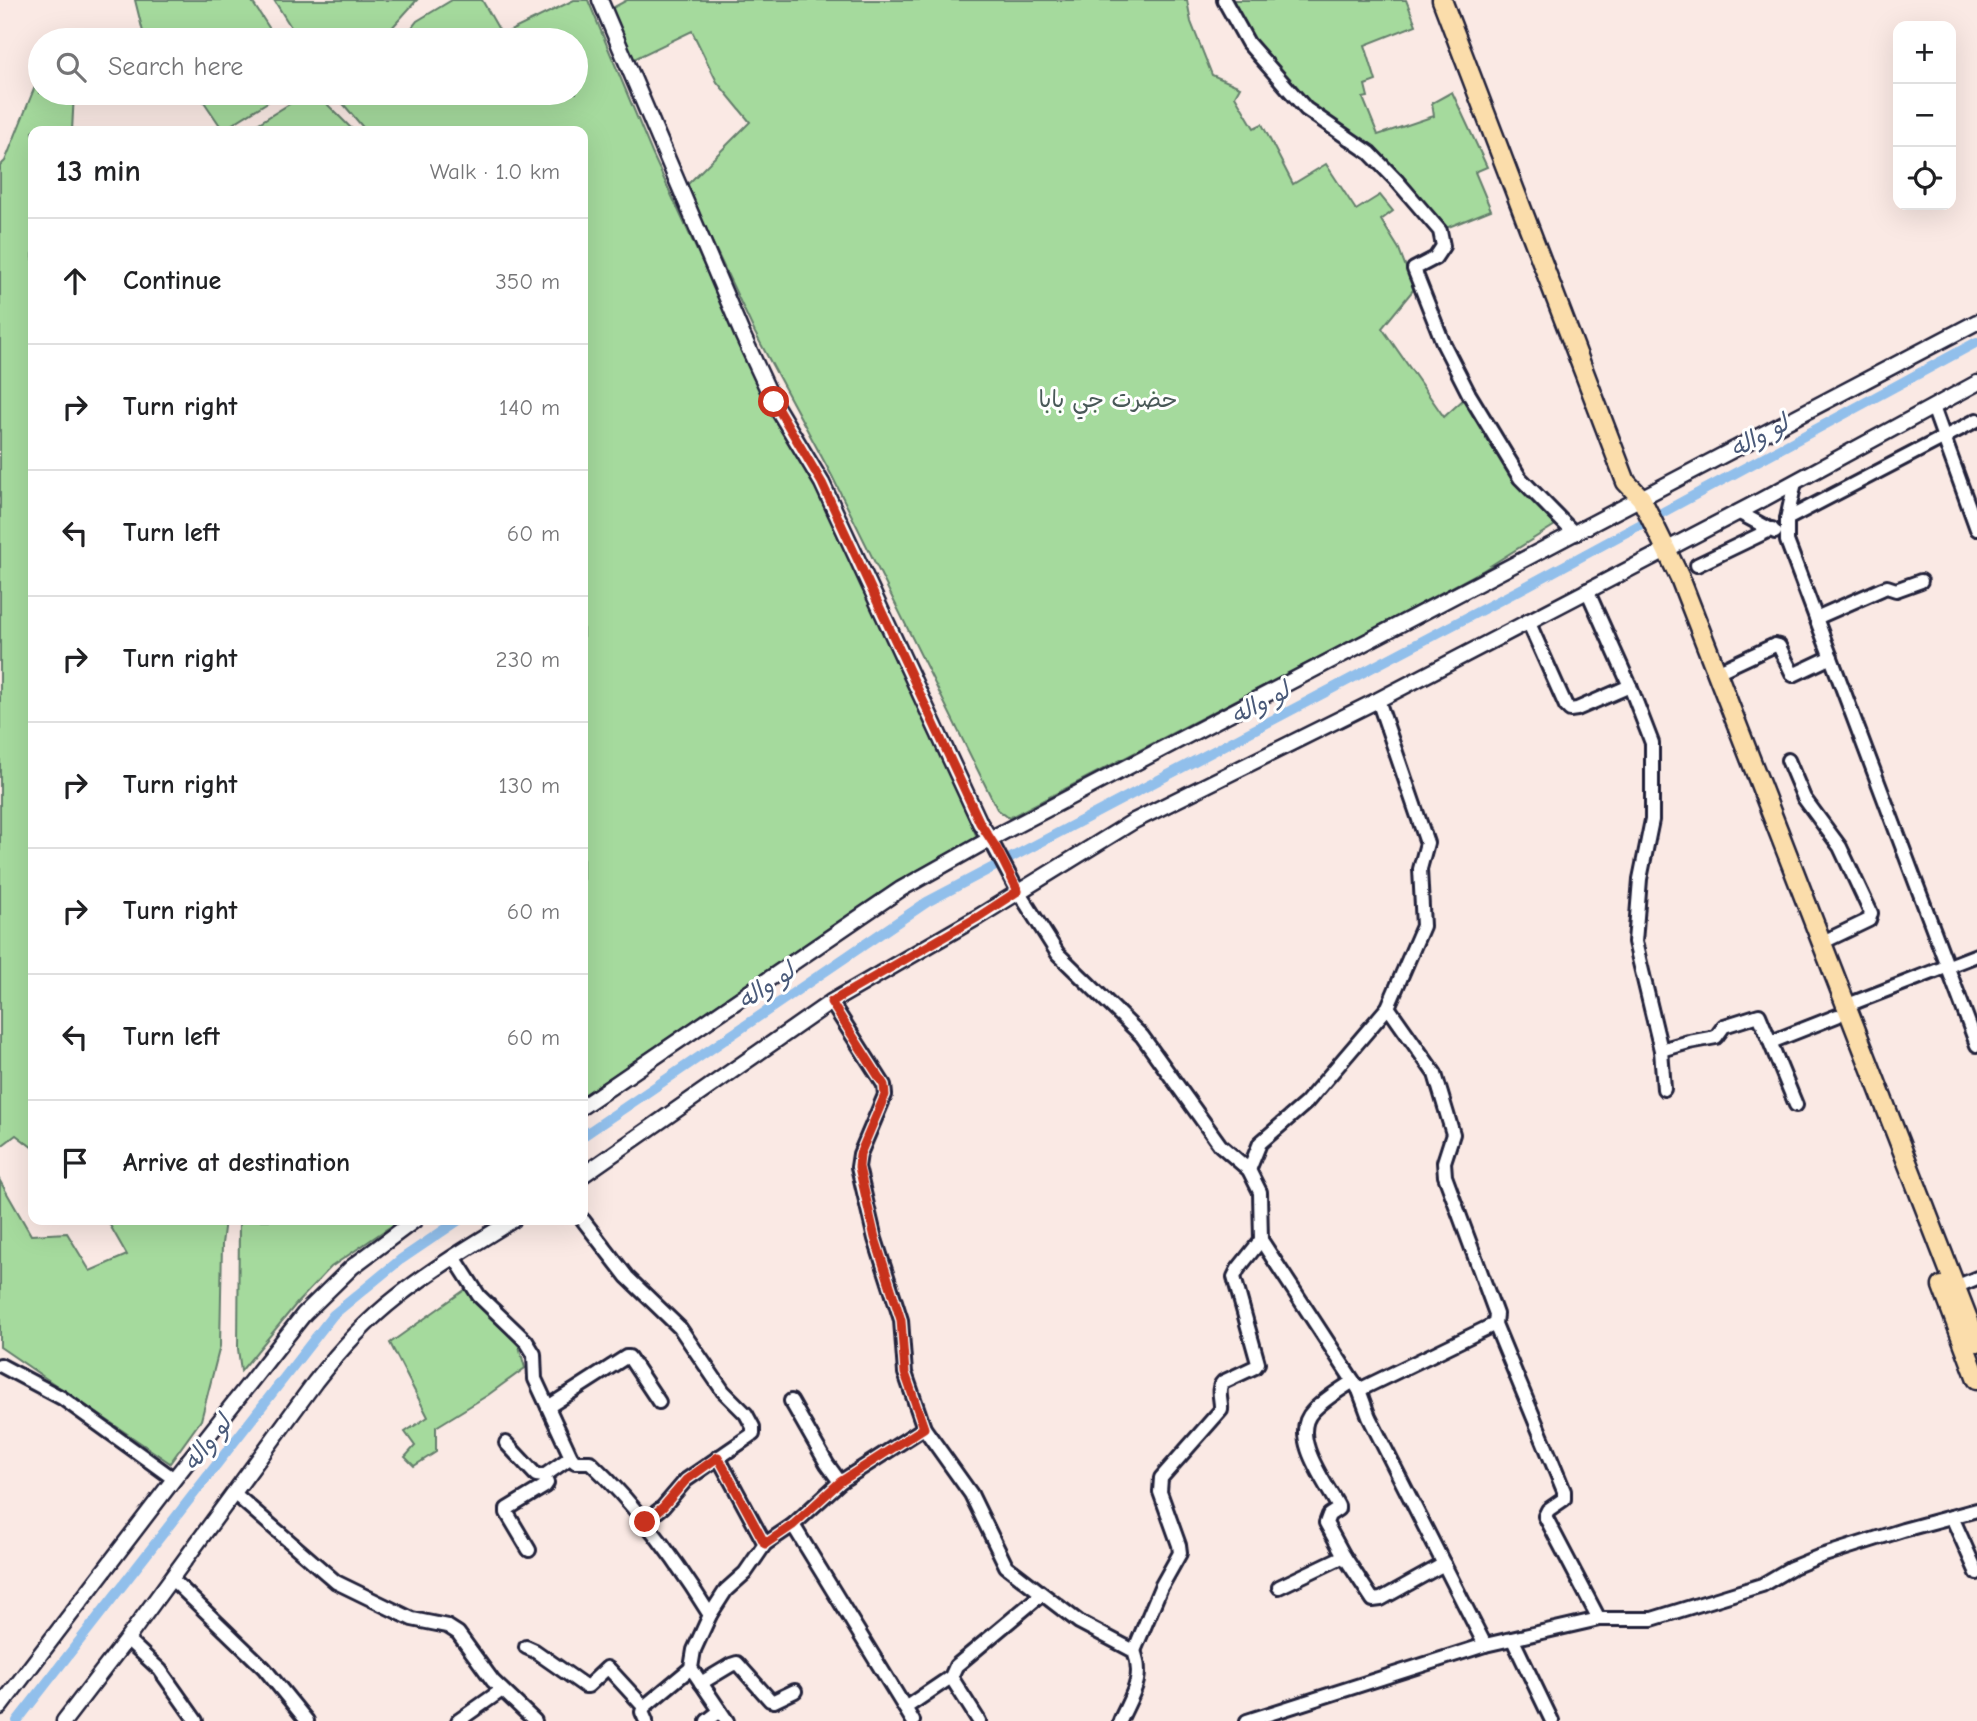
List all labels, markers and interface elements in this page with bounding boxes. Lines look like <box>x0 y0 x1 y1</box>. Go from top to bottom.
map controls <box>1893 21 1956 210</box>
button: + <box>1893 21 1956 84</box>
search box <box>28 28 588 105</box>
icon: search <box>52 48 90 86</box>
text: Search here <box>108 52 243 82</box>
button: − <box>1893 84 1956 147</box>
button: locate <box>1893 147 1956 210</box>
text: 13 min <box>56 154 141 189</box>
text: Walk · 1.0 km <box>430 158 560 185</box>
icon: ahead <box>56 262 94 300</box>
text: Continue <box>123 266 221 296</box>
text: 350 m <box>495 268 560 295</box>
route start <box>758 386 789 417</box>
park label: حضرت جي بابا <box>1039 386 1177 420</box>
icon: right <box>56 388 94 426</box>
text: Turn right <box>123 392 237 422</box>
text: 140 m <box>499 394 560 421</box>
water label: لو واله <box>1725 407 1797 465</box>
icon: left <box>56 514 94 552</box>
text: Turn left <box>123 518 220 548</box>
text: 60 m <box>507 520 560 547</box>
icon: right <box>56 640 94 678</box>
text: Turn right <box>123 644 237 674</box>
text: 230 m <box>496 646 560 673</box>
water label: لو واله <box>1226 675 1298 732</box>
icon: right <box>56 766 94 804</box>
text: Turn right <box>123 770 237 800</box>
text: 130 m <box>499 772 560 799</box>
icon: right <box>56 892 94 930</box>
text: Turn right <box>123 896 237 926</box>
text: 60 m <box>507 898 560 925</box>
water label: لو واله <box>732 955 803 1017</box>
icon: left <box>56 1018 94 1056</box>
text: Turn left <box>123 1022 220 1052</box>
text: 60 m <box>507 1024 560 1051</box>
icon: arrive <box>56 1144 94 1182</box>
text: Arrive at destination <box>123 1148 350 1178</box>
water label: لو واله <box>177 1407 241 1477</box>
route end <box>629 1506 660 1537</box>

